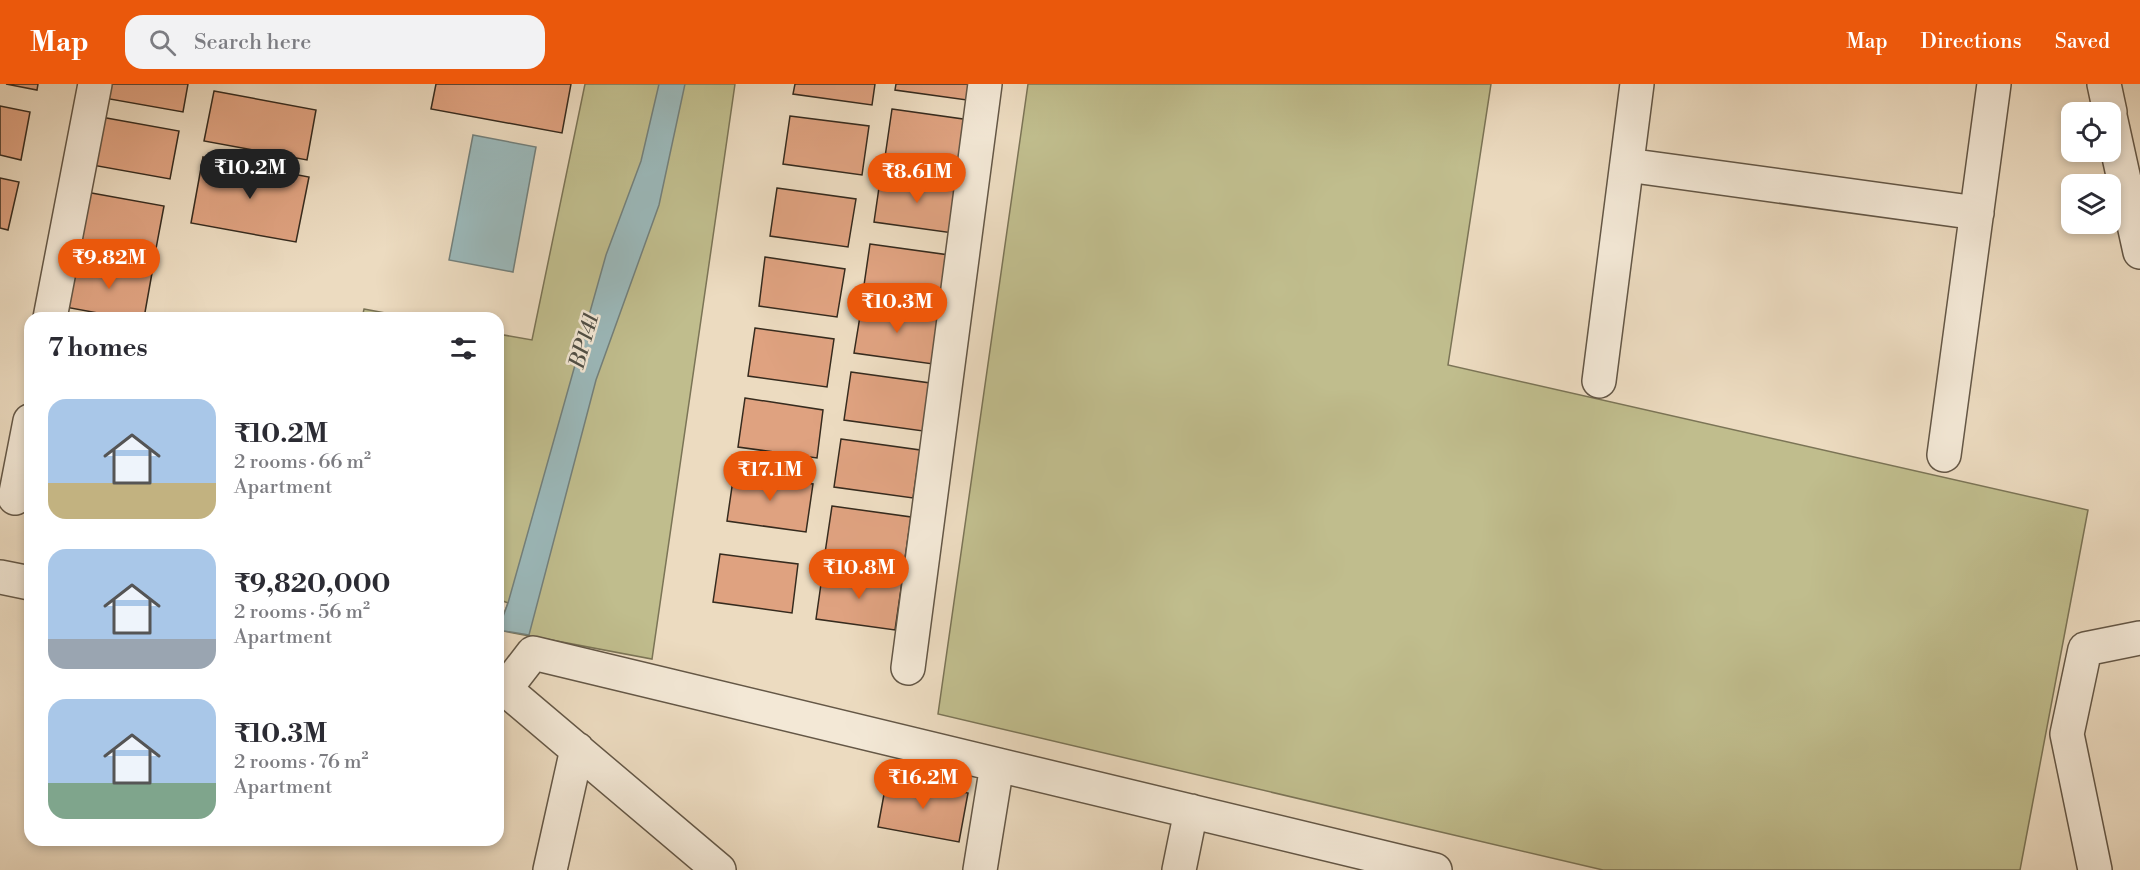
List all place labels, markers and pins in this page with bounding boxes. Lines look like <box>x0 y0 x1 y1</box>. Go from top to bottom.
pin: ₹10.2M <box>201 149 299 200</box>
pin: ₹8.61M <box>868 153 966 204</box>
pin: ₹9.82M <box>60 239 158 290</box>
pin: ₹10.3M <box>848 283 946 334</box>
pin: ₹17.1M <box>721 451 819 502</box>
pin: ₹10.8M <box>810 549 908 600</box>
pin: ₹16.2M <box>874 759 972 810</box>

